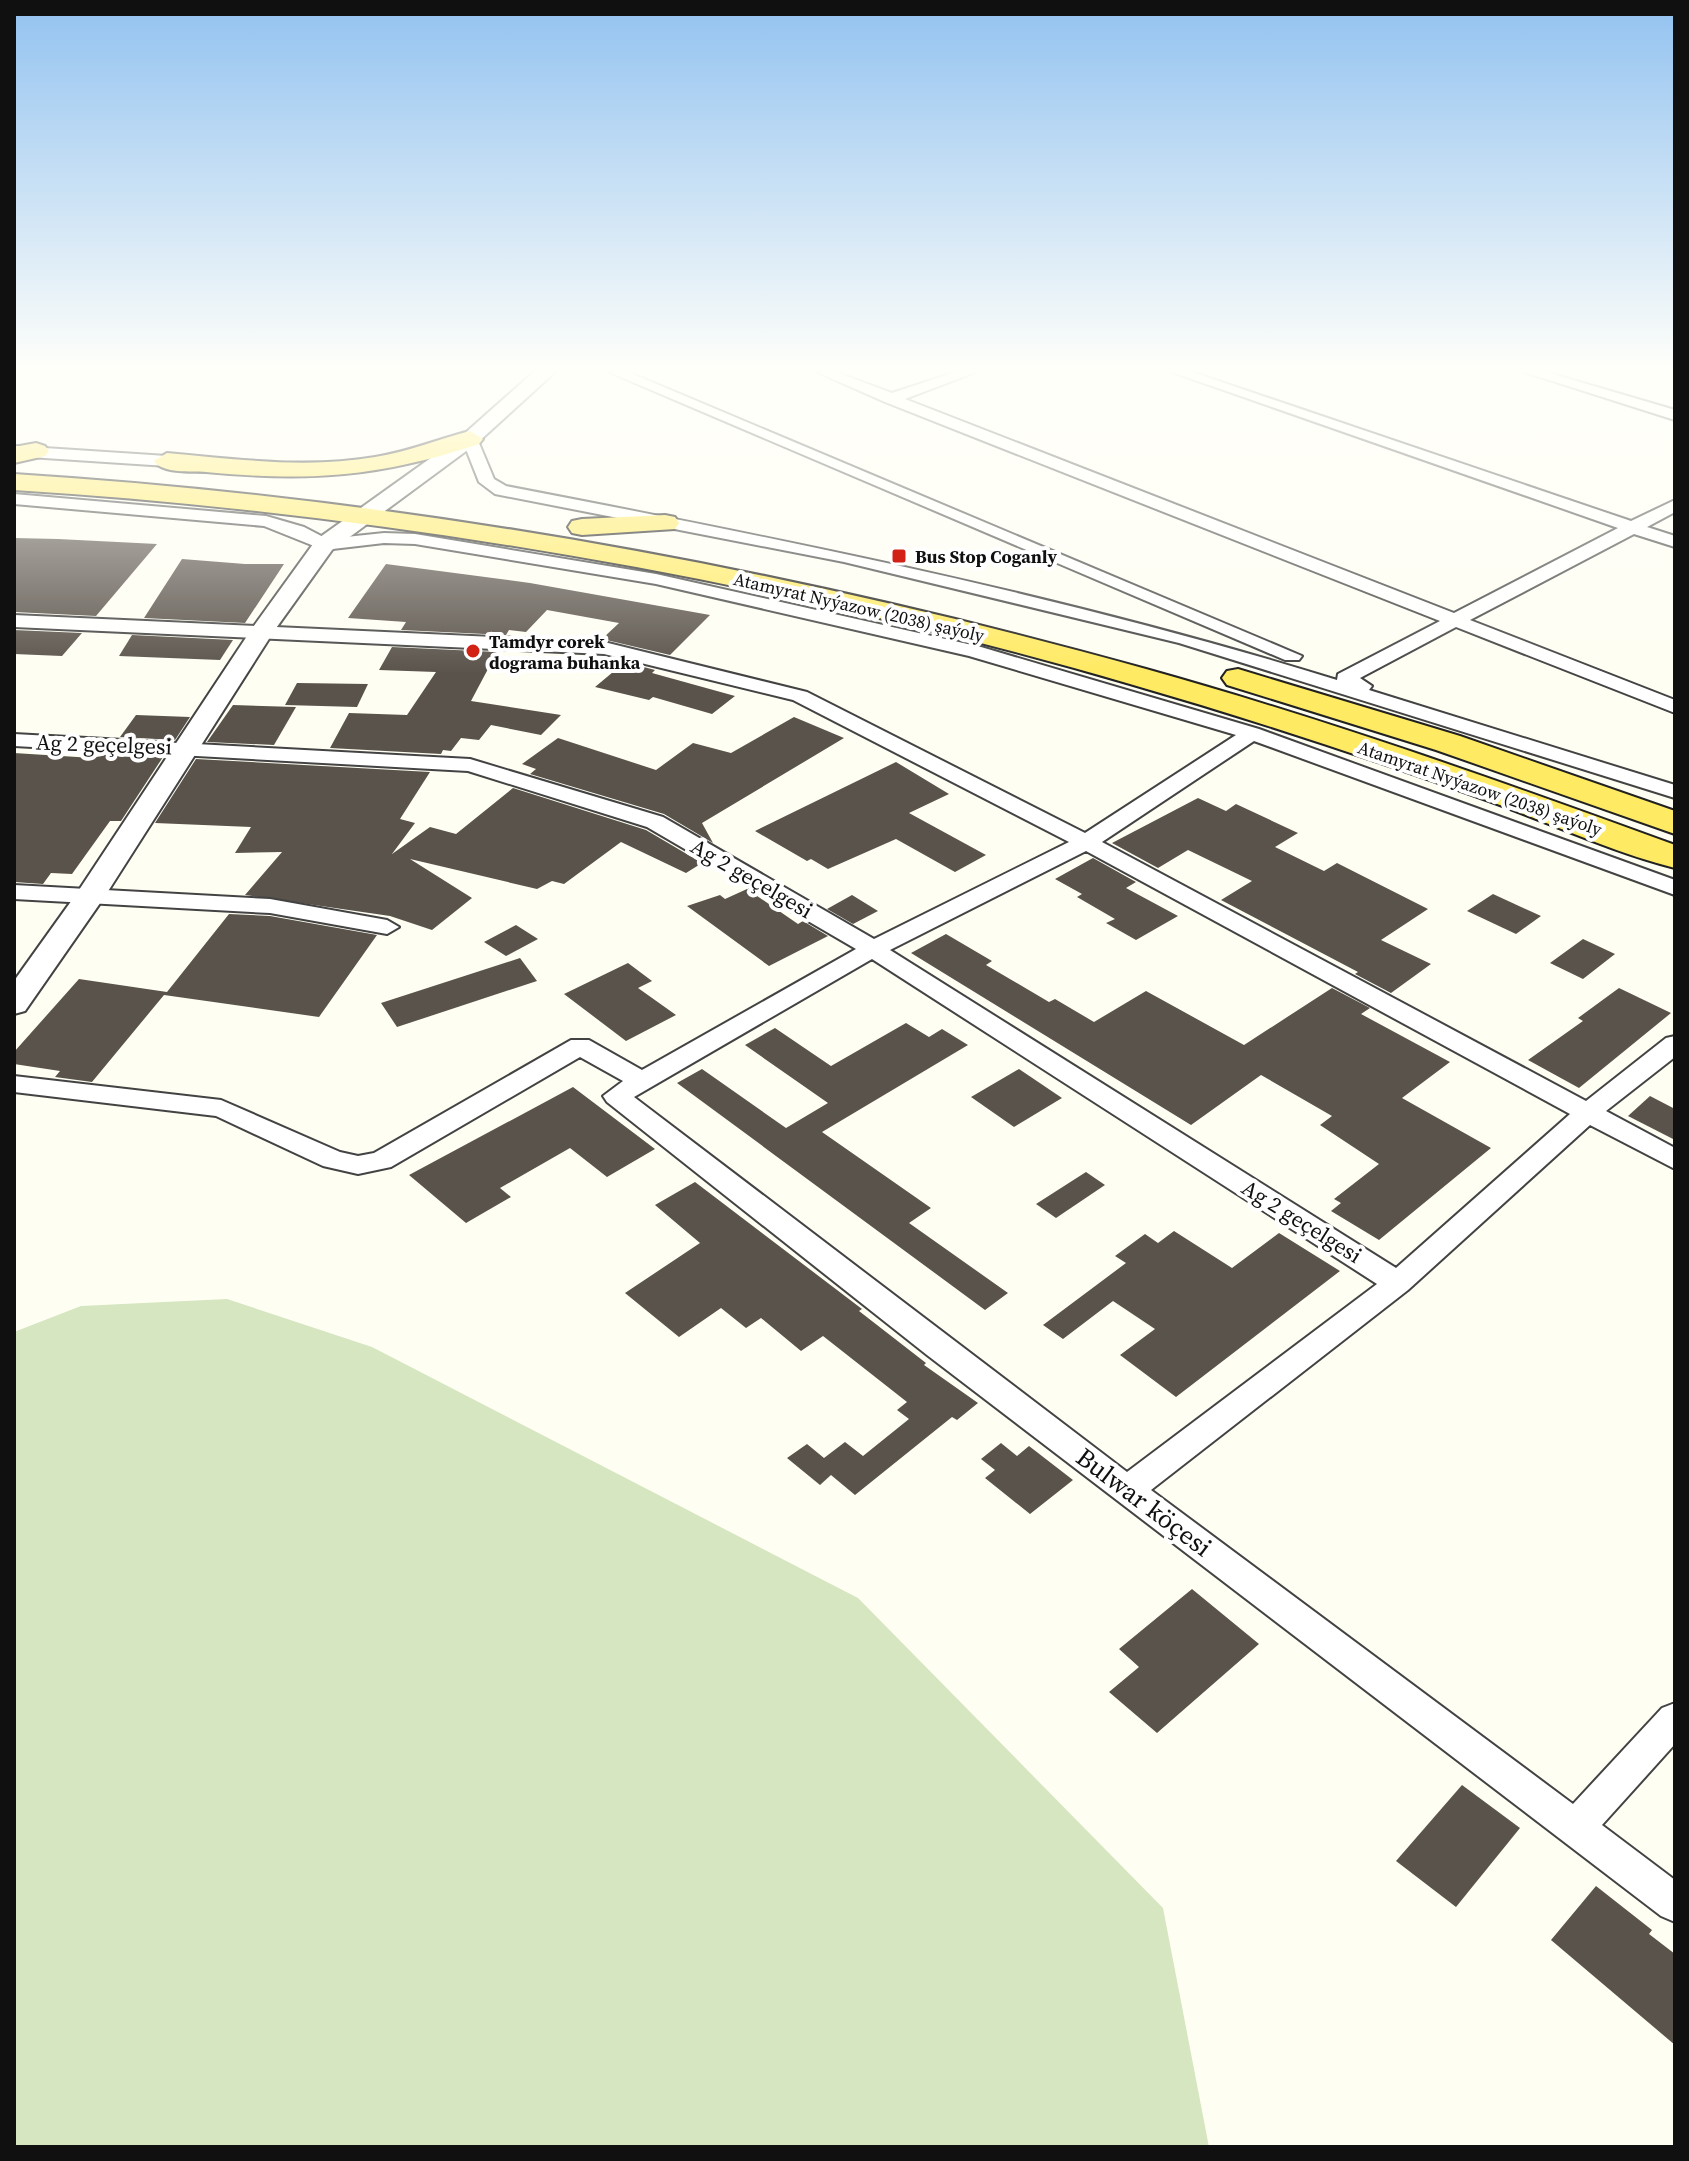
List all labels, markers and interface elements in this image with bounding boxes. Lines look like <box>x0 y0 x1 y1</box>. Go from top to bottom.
place label: Bus Stop Coganly <box>915 544 1057 569</box>
marker: Bus Stop Coganly <box>890 547 908 565</box>
street label: Atamyrat Nyýazow (2038) şaýoly <box>731 566 988 648</box>
place label: Tamdyr corek dograma buhanka <box>489 629 641 675</box>
marker: Tamdyr corek dograma buhanka <box>464 642 482 660</box>
street label: Ag 2 geçelgesi <box>35 727 173 761</box>
street label: Atamyrat Nyýazow (2038) şaýoly <box>1355 734 1606 842</box>
street label: Ag 2 geçelgesi <box>686 831 818 925</box>
street label: Ag 2 geçelgesi <box>1236 1172 1368 1270</box>
street label: Bulwar köçesi <box>1069 1439 1219 1565</box>

